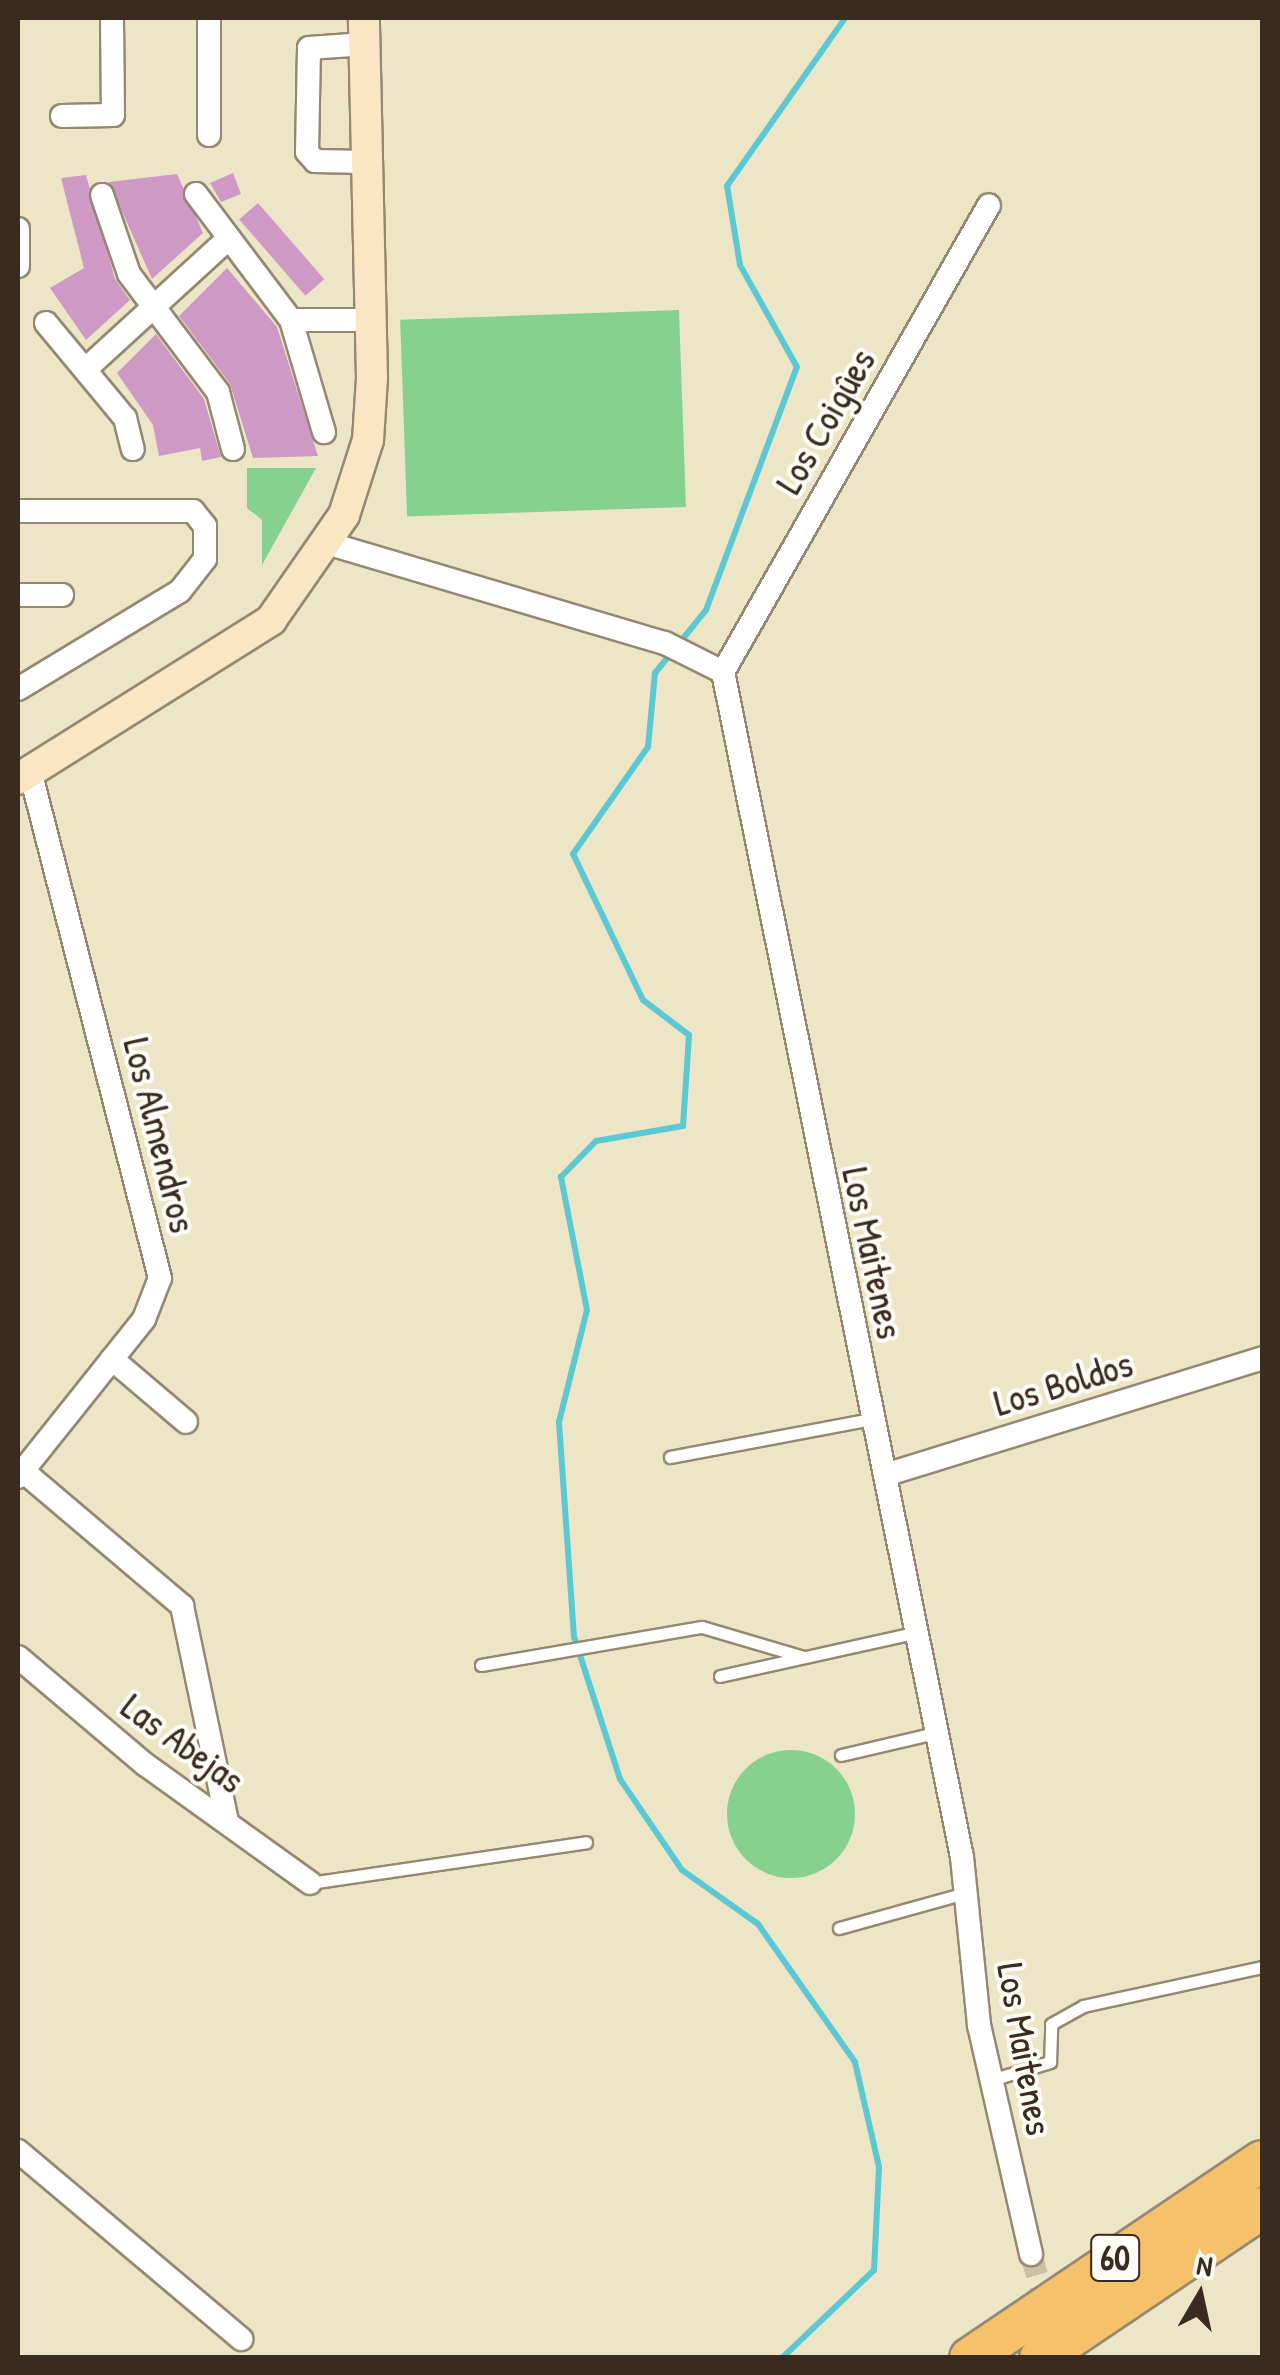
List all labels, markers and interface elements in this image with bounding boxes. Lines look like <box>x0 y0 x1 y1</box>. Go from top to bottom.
street label: Los Coigûes <box>765 341 885 501</box>
street label: Los Almendros <box>114 1033 206 1237</box>
street label: Los Maitenes <box>833 1163 913 1343</box>
street label: Los Boldos <box>988 1340 1138 1426</box>
street label: Las Abejas <box>113 1683 253 1803</box>
street label: Los Maitenes <box>987 1959 1063 2139</box>
road number: 60 <box>1090 2228 1140 2288</box>
north arrow <box>1150 2245 1250 2345</box>
text: N <box>1194 2245 1215 2285</box>

